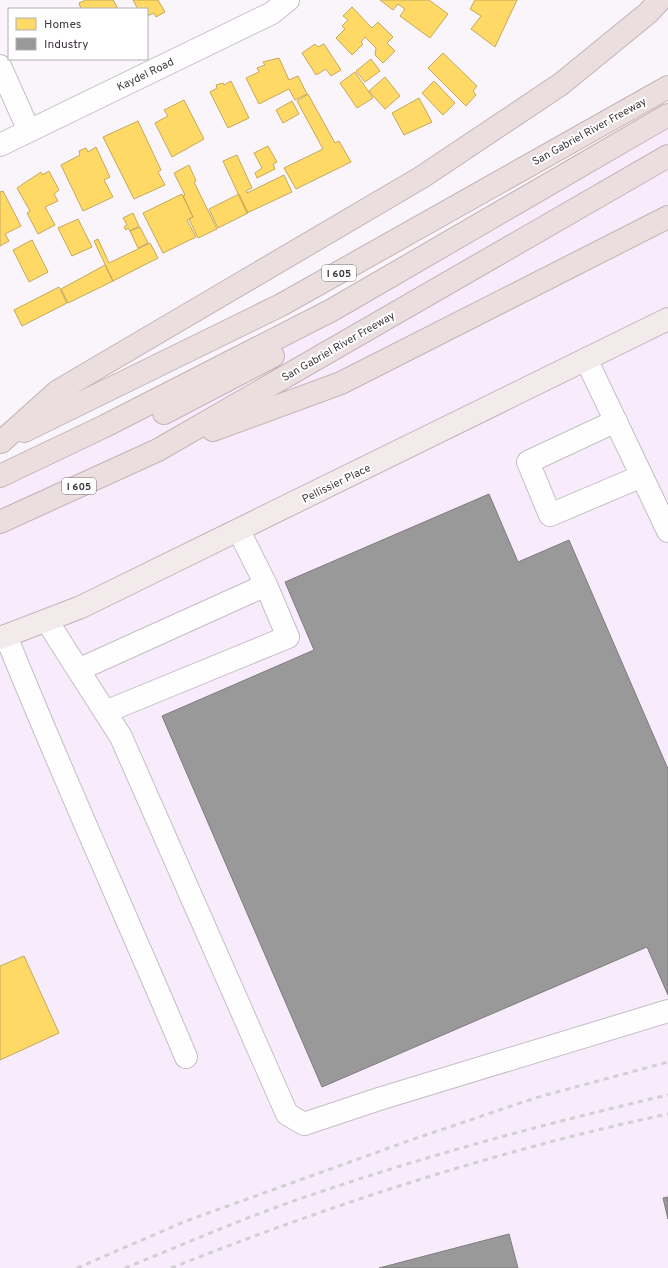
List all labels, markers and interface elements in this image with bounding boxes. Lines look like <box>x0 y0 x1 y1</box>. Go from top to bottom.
legend <box>8 8 148 60</box>
text: Homes <box>44 17 81 33</box>
text: Industry <box>44 37 89 53</box>
street label: Kaydel Road <box>115 55 176 95</box>
street label: San Gabriel River Freeway <box>530 95 649 169</box>
road number: I 605 <box>322 265 356 281</box>
street label: San Gabriel River Freeway <box>279 309 398 385</box>
street label: Pellissier Place <box>300 461 373 507</box>
road number: I 605 <box>62 478 96 494</box>

